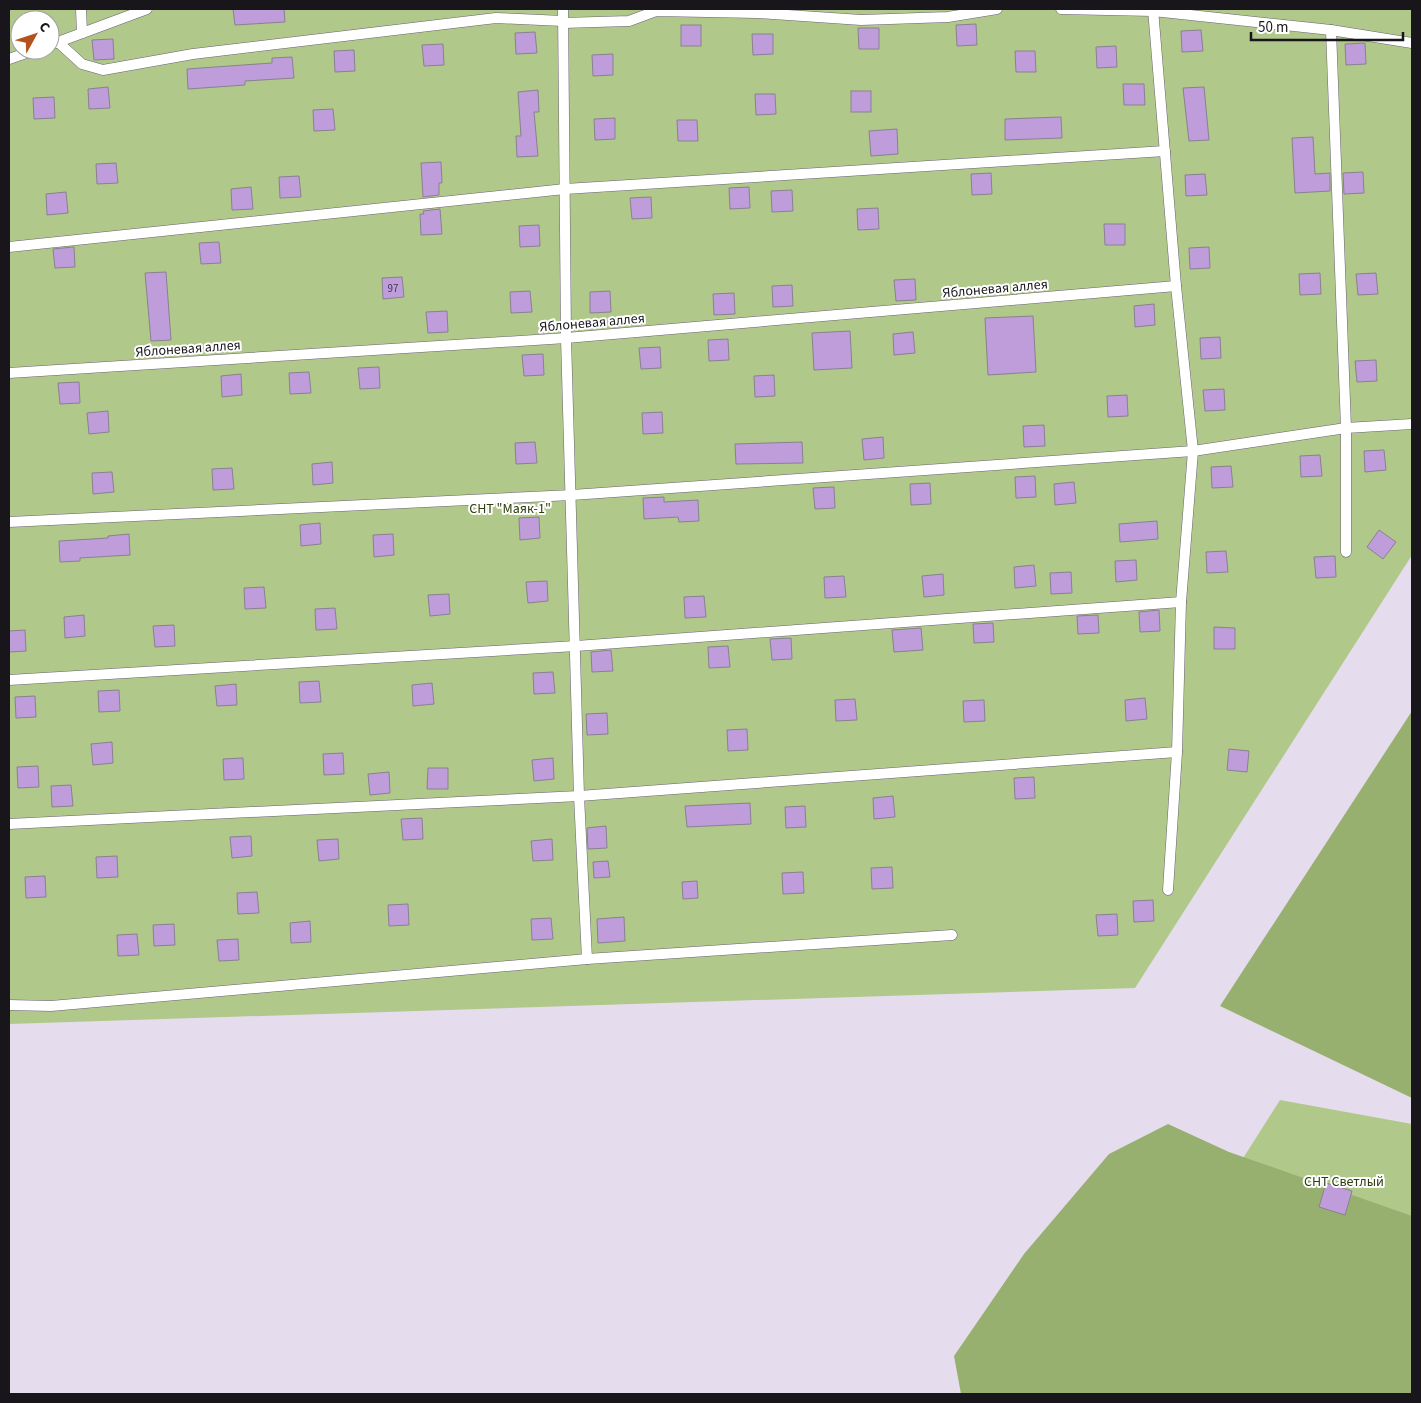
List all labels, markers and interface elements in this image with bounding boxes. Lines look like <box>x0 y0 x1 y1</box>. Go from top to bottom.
north arrow <box>10 10 60 60</box>
scale bar <box>1251 10 1404 42</box>
text: 50 m <box>1258 17 1288 38</box>
text: С <box>34 18 54 37</box>
street label: Яблоневая аллея <box>942 274 1049 304</box>
house number: 97 <box>388 281 398 296</box>
street label: Яблоневая аллея <box>539 308 646 338</box>
street label: Яблоневая аллея <box>135 335 241 363</box>
park label: СНТ "Маяк-1" <box>469 499 551 519</box>
park label: СНТ Светлый <box>1304 1172 1384 1192</box>

